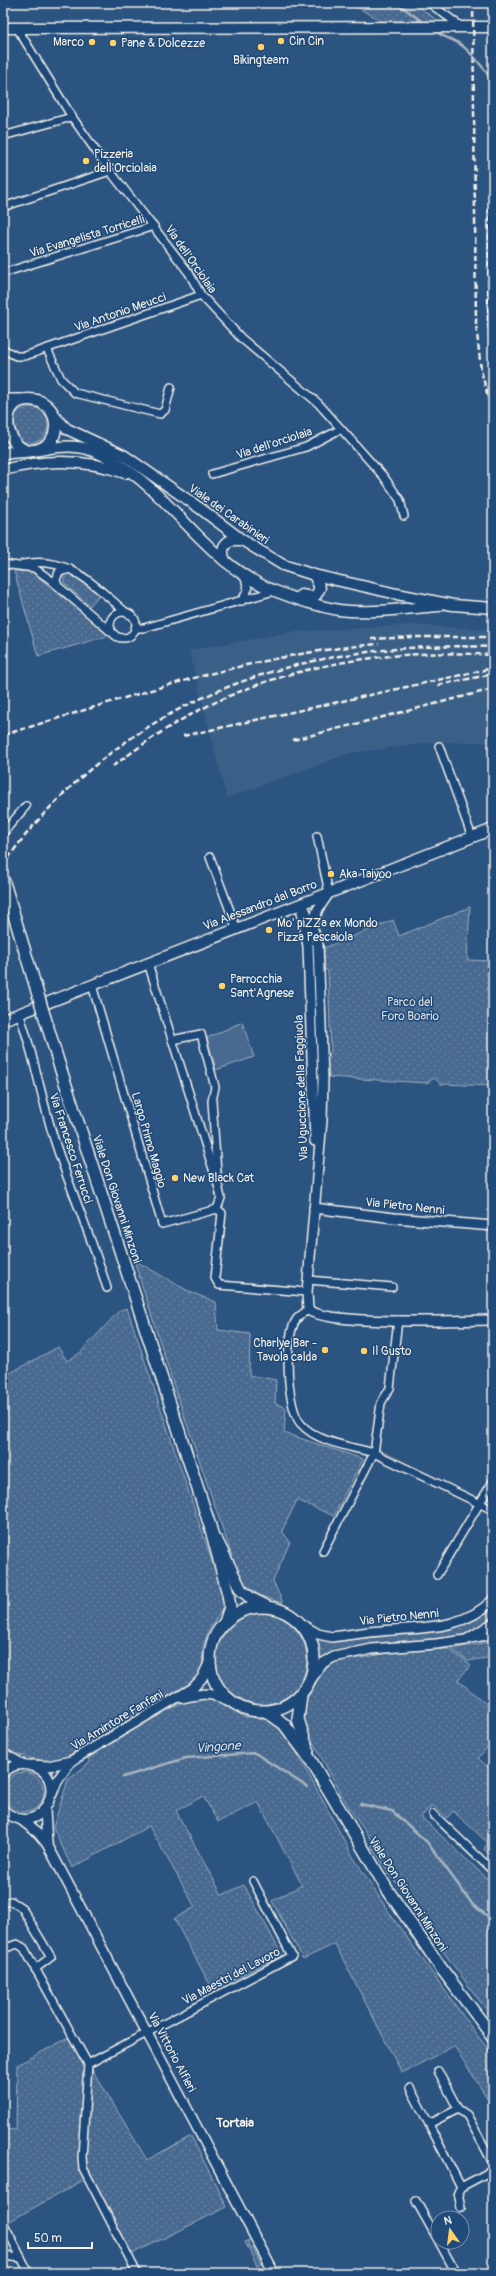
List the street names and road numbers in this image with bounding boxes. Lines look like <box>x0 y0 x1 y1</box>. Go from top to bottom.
street label: Via Evangelista Torricelli <box>28 212 147 261</box>
street label: Via dell'Orciolaia <box>161 222 220 297</box>
street label: Via Antonio Meucci <box>72 290 168 335</box>
street label: Via dell'orciolaia <box>234 424 314 463</box>
street label: Viale dei Carabinieri <box>186 481 272 548</box>
street label: Via Alessandro dal Borro <box>201 877 320 934</box>
street label: Via Uguccione della Faggiuola <box>291 1014 312 1161</box>
street label: Via Francesco Ferrucci <box>46 1091 95 1205</box>
street label: Largo Primo Maggio <box>128 1091 169 1190</box>
street label: Viale Don Giovanni Minzoni <box>89 1133 144 1265</box>
street label: Via Pietro Nenni <box>365 1195 445 1218</box>
street label: Via Pietro Nenni <box>359 1606 439 1629</box>
street label: Via Amintore Fanfani <box>68 1687 166 1754</box>
street label: Viale Don Giovanni Minzoni <box>365 1834 450 1955</box>
street label: Via Maestri del Lavoro <box>180 1944 283 2009</box>
street label: Via Vittorio Alfieri <box>144 2010 199 2095</box>

